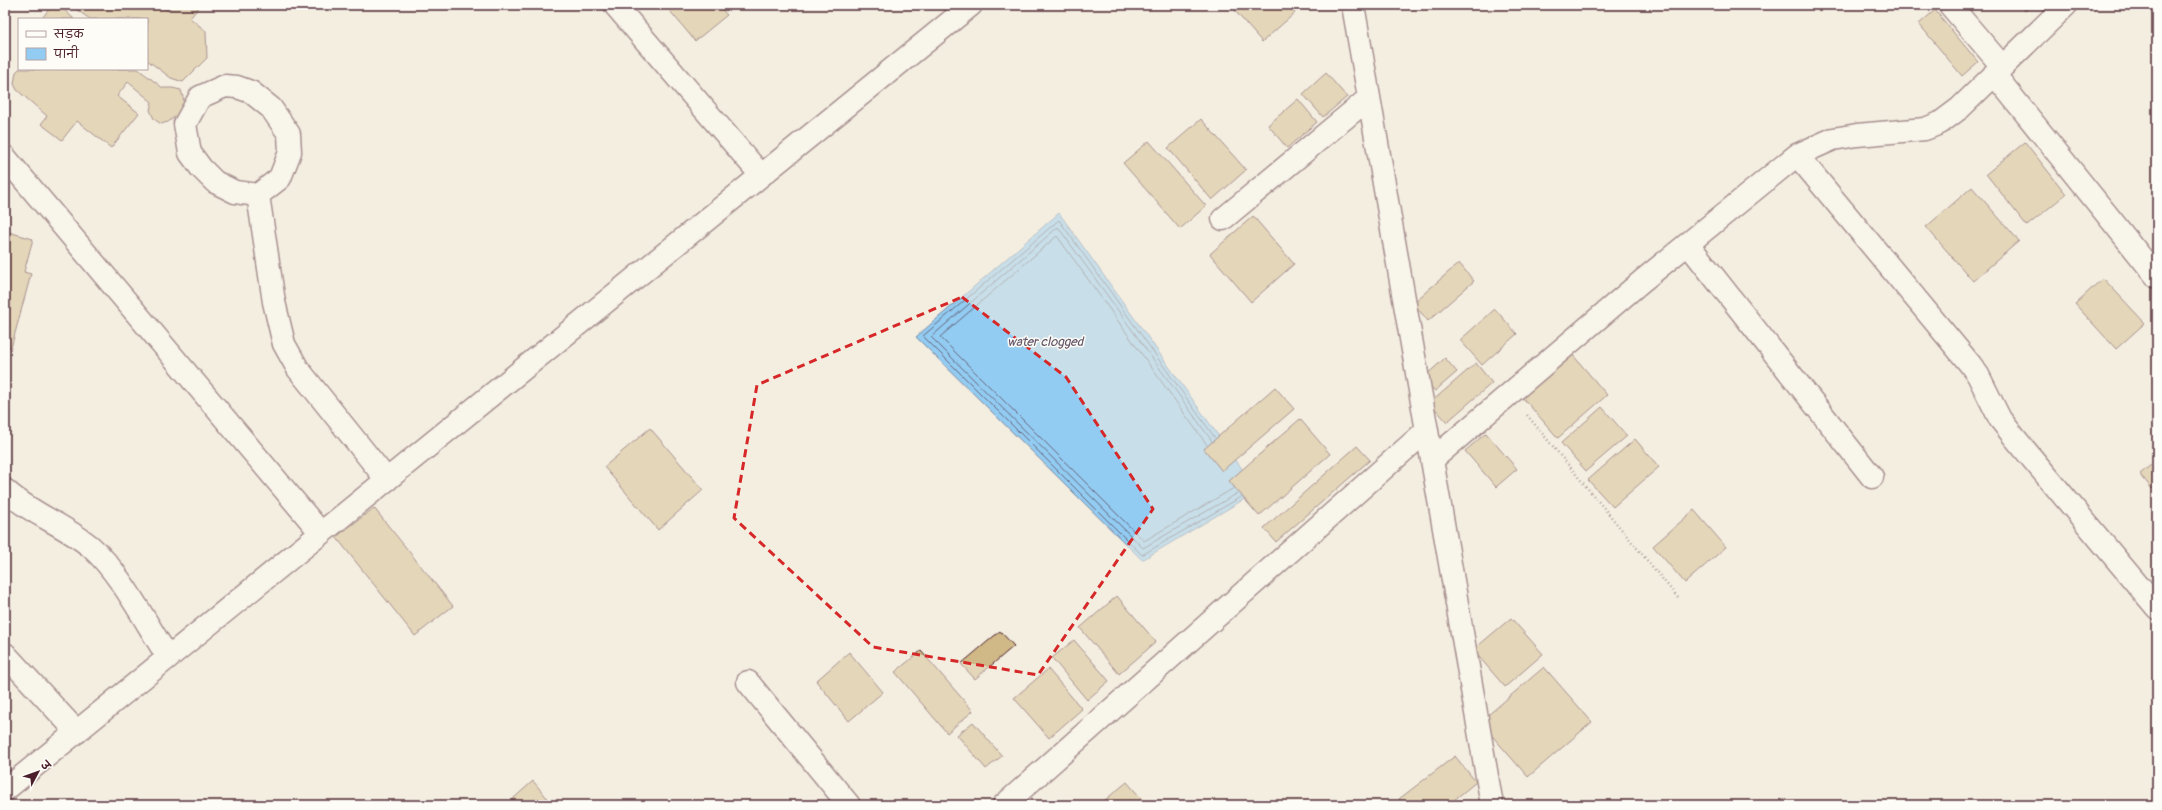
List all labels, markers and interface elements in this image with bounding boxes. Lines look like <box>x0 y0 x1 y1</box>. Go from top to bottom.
legend <box>18 18 148 70</box>
text: सड़क <box>53 27 85 42</box>
text: पानी <box>53 45 79 62</box>
water label: water clogged <box>1007 334 1085 350</box>
north arrow <box>18 752 58 792</box>
text: उ <box>37 758 54 774</box>

